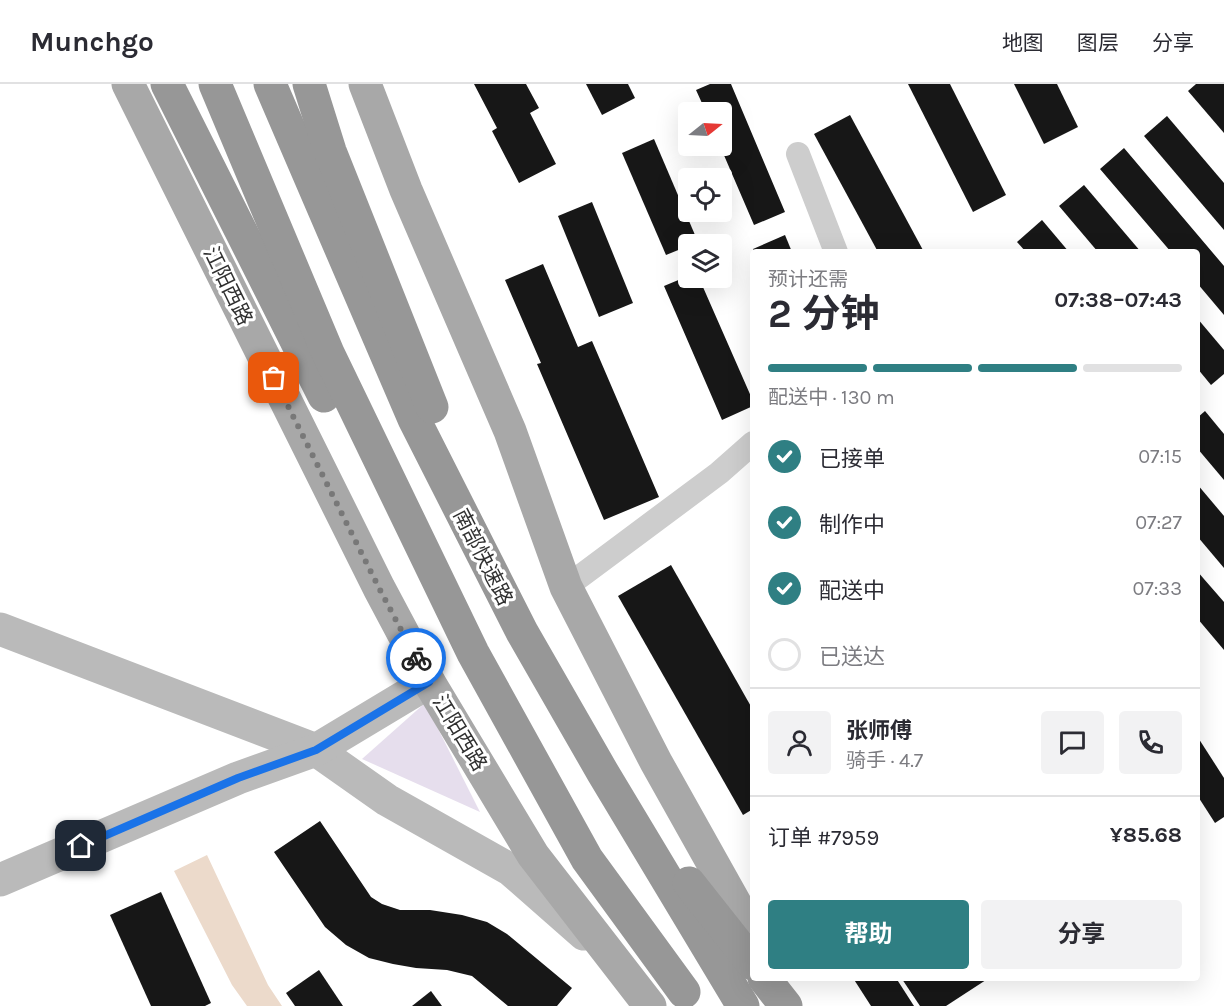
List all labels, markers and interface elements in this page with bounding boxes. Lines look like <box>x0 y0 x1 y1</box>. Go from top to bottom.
text: Munchgo <box>30 25 154 58</box>
text: 地图 <box>1002 31 1044 55</box>
text: 图层 <box>1077 31 1119 55</box>
text: 分享 <box>1152 31 1194 55</box>
north arrow <box>678 102 732 156</box>
map controls <box>678 102 732 288</box>
button: locate <box>678 168 732 222</box>
button: layers <box>678 234 732 288</box>
street label: 江阳西路 <box>199 243 257 329</box>
text: 预计还需 <box>768 268 848 291</box>
text: 07:38–07:43 <box>1054 287 1182 313</box>
text: 2 分钟 <box>768 291 879 337</box>
pin <box>248 352 299 403</box>
icon: bag <box>257 361 290 394</box>
text: 配送中 · 130 m <box>768 386 895 409</box>
icon: check <box>768 440 801 473</box>
text: 07:15 <box>1138 445 1182 468</box>
text: 已接单 <box>819 446 885 472</box>
street label: 南部快速路 <box>448 505 518 609</box>
icon: check <box>768 506 801 539</box>
text: 07:27 <box>1135 511 1182 534</box>
text: 制作中 <box>819 512 885 538</box>
icon: check <box>768 572 801 605</box>
text: 07:33 <box>1133 577 1182 600</box>
text: 配送中 <box>819 578 885 604</box>
courier <box>386 628 446 688</box>
icon: bike <box>400 642 433 675</box>
text: 已送达 <box>819 644 885 670</box>
street label: 江阳西路 <box>428 691 492 775</box>
button: person <box>768 711 831 774</box>
button: chat <box>1041 711 1104 774</box>
button: phone <box>1119 711 1182 774</box>
text: 张师傅 <box>846 718 912 744</box>
text: 骑手 · 4.7 <box>846 749 923 772</box>
pin <box>55 820 106 871</box>
text: ¥85.68 <box>1110 822 1182 848</box>
text: 订单 #7959 <box>768 825 879 851</box>
icon: home <box>64 829 97 862</box>
button: 帮助 <box>768 900 969 969</box>
button: 分享 <box>981 900 1182 969</box>

